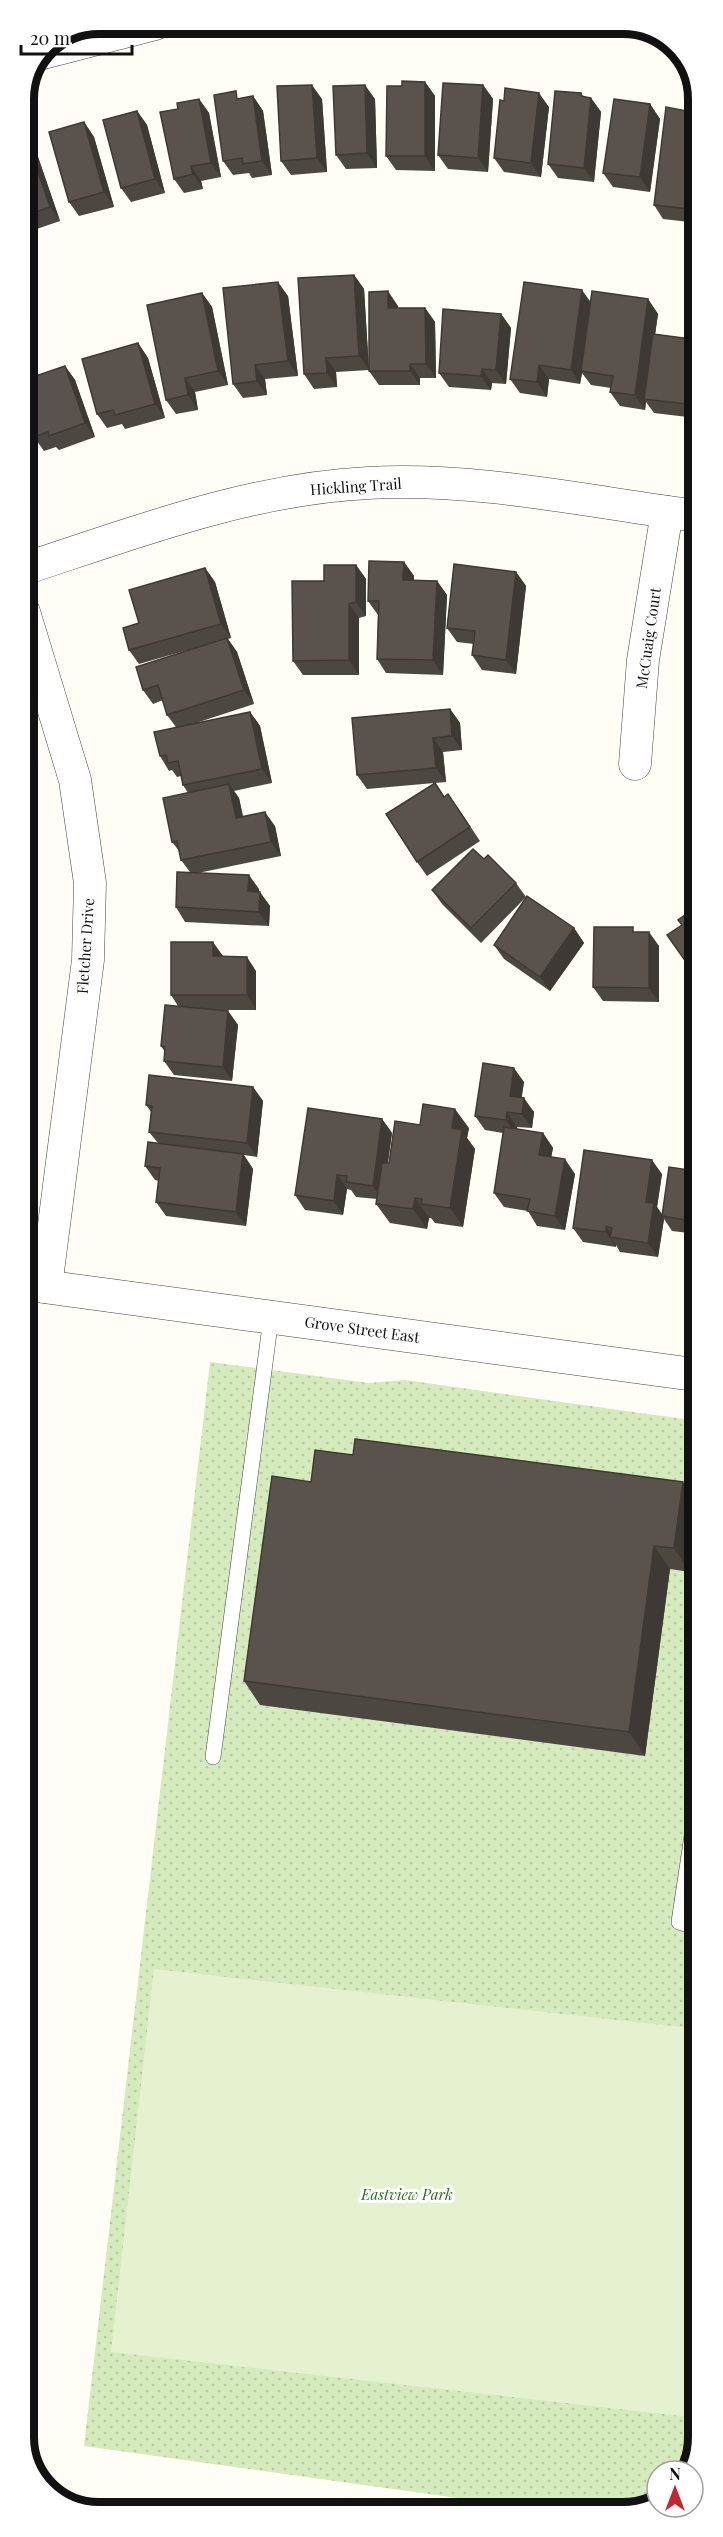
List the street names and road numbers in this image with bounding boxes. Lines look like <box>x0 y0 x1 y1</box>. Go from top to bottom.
street label: Hickling Trail <box>309 473 402 499</box>
street label: McCuaig Court <box>631 585 665 690</box>
street label: Fletcher Drive <box>72 897 98 995</box>
street label: Grove Street East <box>303 1311 422 1347</box>

